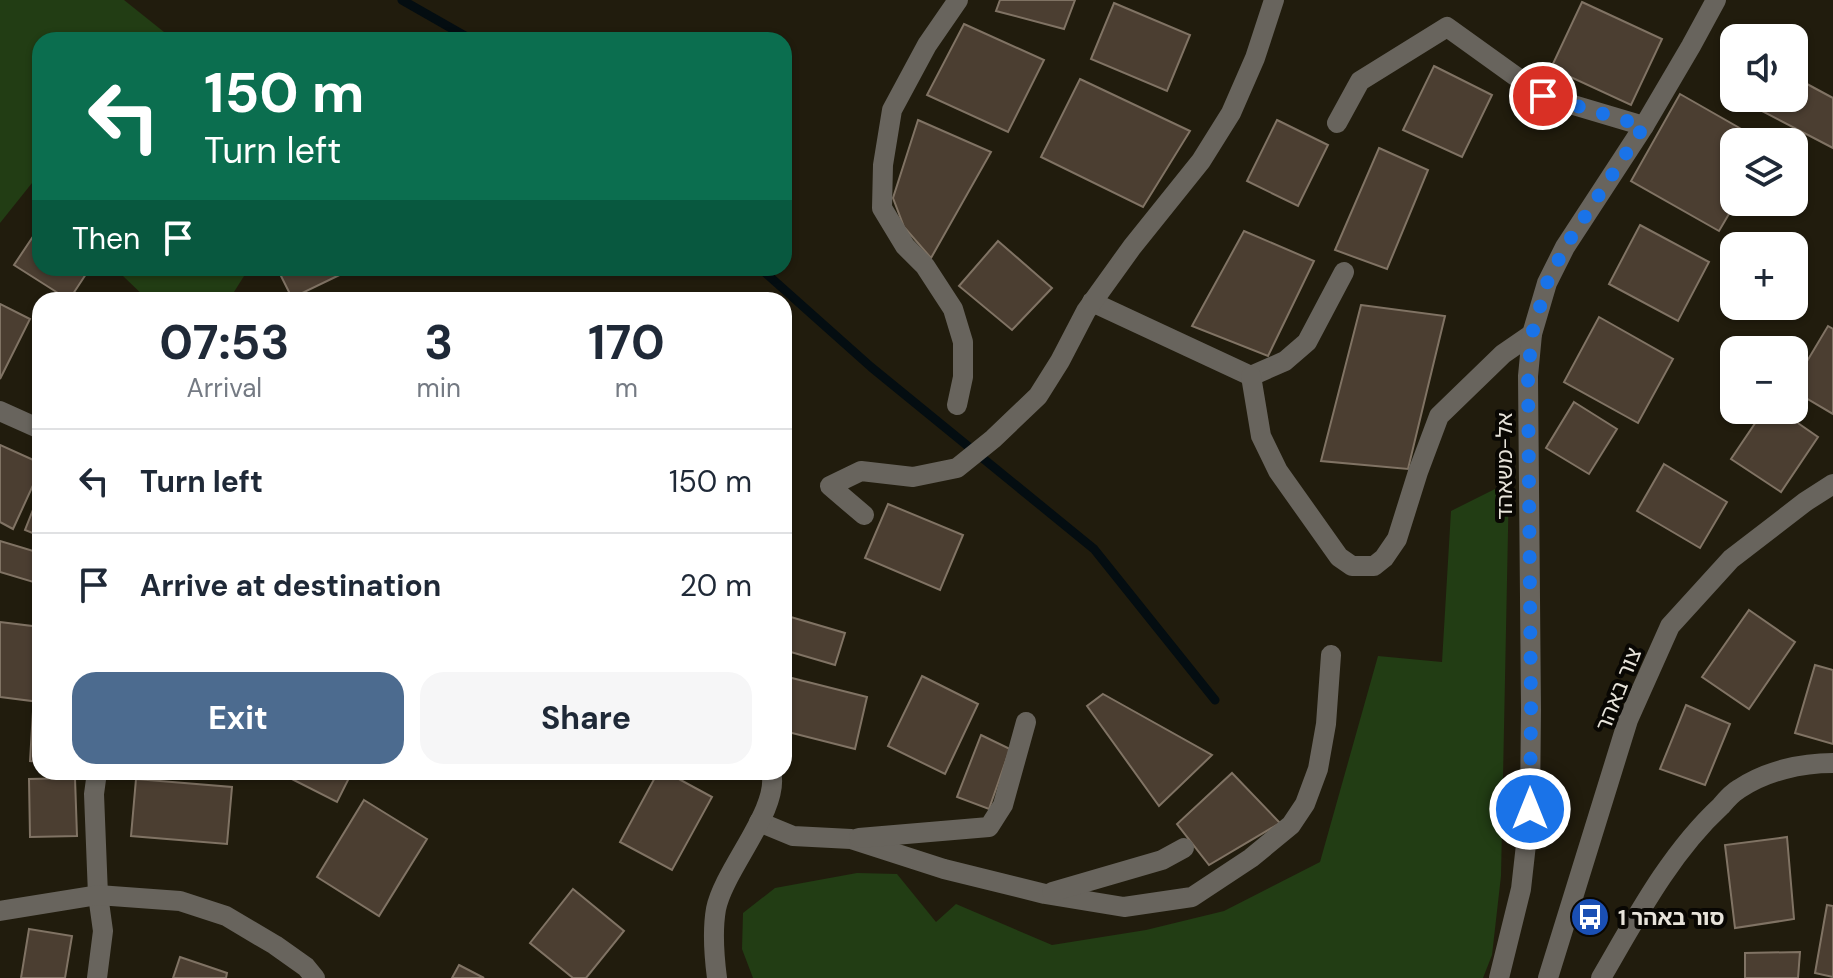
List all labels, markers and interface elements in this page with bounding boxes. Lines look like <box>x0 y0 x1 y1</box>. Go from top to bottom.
map controls <box>1720 24 1808 424</box>
button: sound <box>1720 24 1808 112</box>
text: 150 m <box>204 56 365 129</box>
pin <box>1509 62 1577 130</box>
icon: left <box>72 64 176 168</box>
icon: arrive <box>1521 74 1565 118</box>
text: Turn left <box>204 127 341 174</box>
button: layers <box>1720 128 1808 216</box>
icon: arrive <box>156 216 200 260</box>
text: Then <box>72 219 140 258</box>
button: + <box>1720 232 1808 320</box>
text: 07:53 <box>159 311 289 374</box>
text: 3 <box>424 311 453 374</box>
text: 170 <box>588 311 665 374</box>
button: − <box>1720 336 1808 424</box>
text: Arrival <box>186 371 262 405</box>
text: min <box>417 371 461 405</box>
text: m <box>615 371 638 405</box>
street label: אל-משאהד <box>1490 412 1519 520</box>
icon: left <box>72 459 116 503</box>
text: Turn left <box>140 462 263 501</box>
text: 150 m <box>669 462 752 501</box>
icon: arrive <box>72 563 116 607</box>
text: Arrive at destination <box>140 566 441 605</box>
text: 20 m <box>680 566 752 605</box>
street label: צור באהר <box>1589 643 1648 735</box>
button: Exit <box>72 672 404 764</box>
button: Share <box>420 672 752 764</box>
position arrow <box>1488 767 1572 851</box>
bus stop icon: סור באהר 1 <box>1569 896 1611 938</box>
place label: סור באהר 1 <box>1618 903 1725 932</box>

